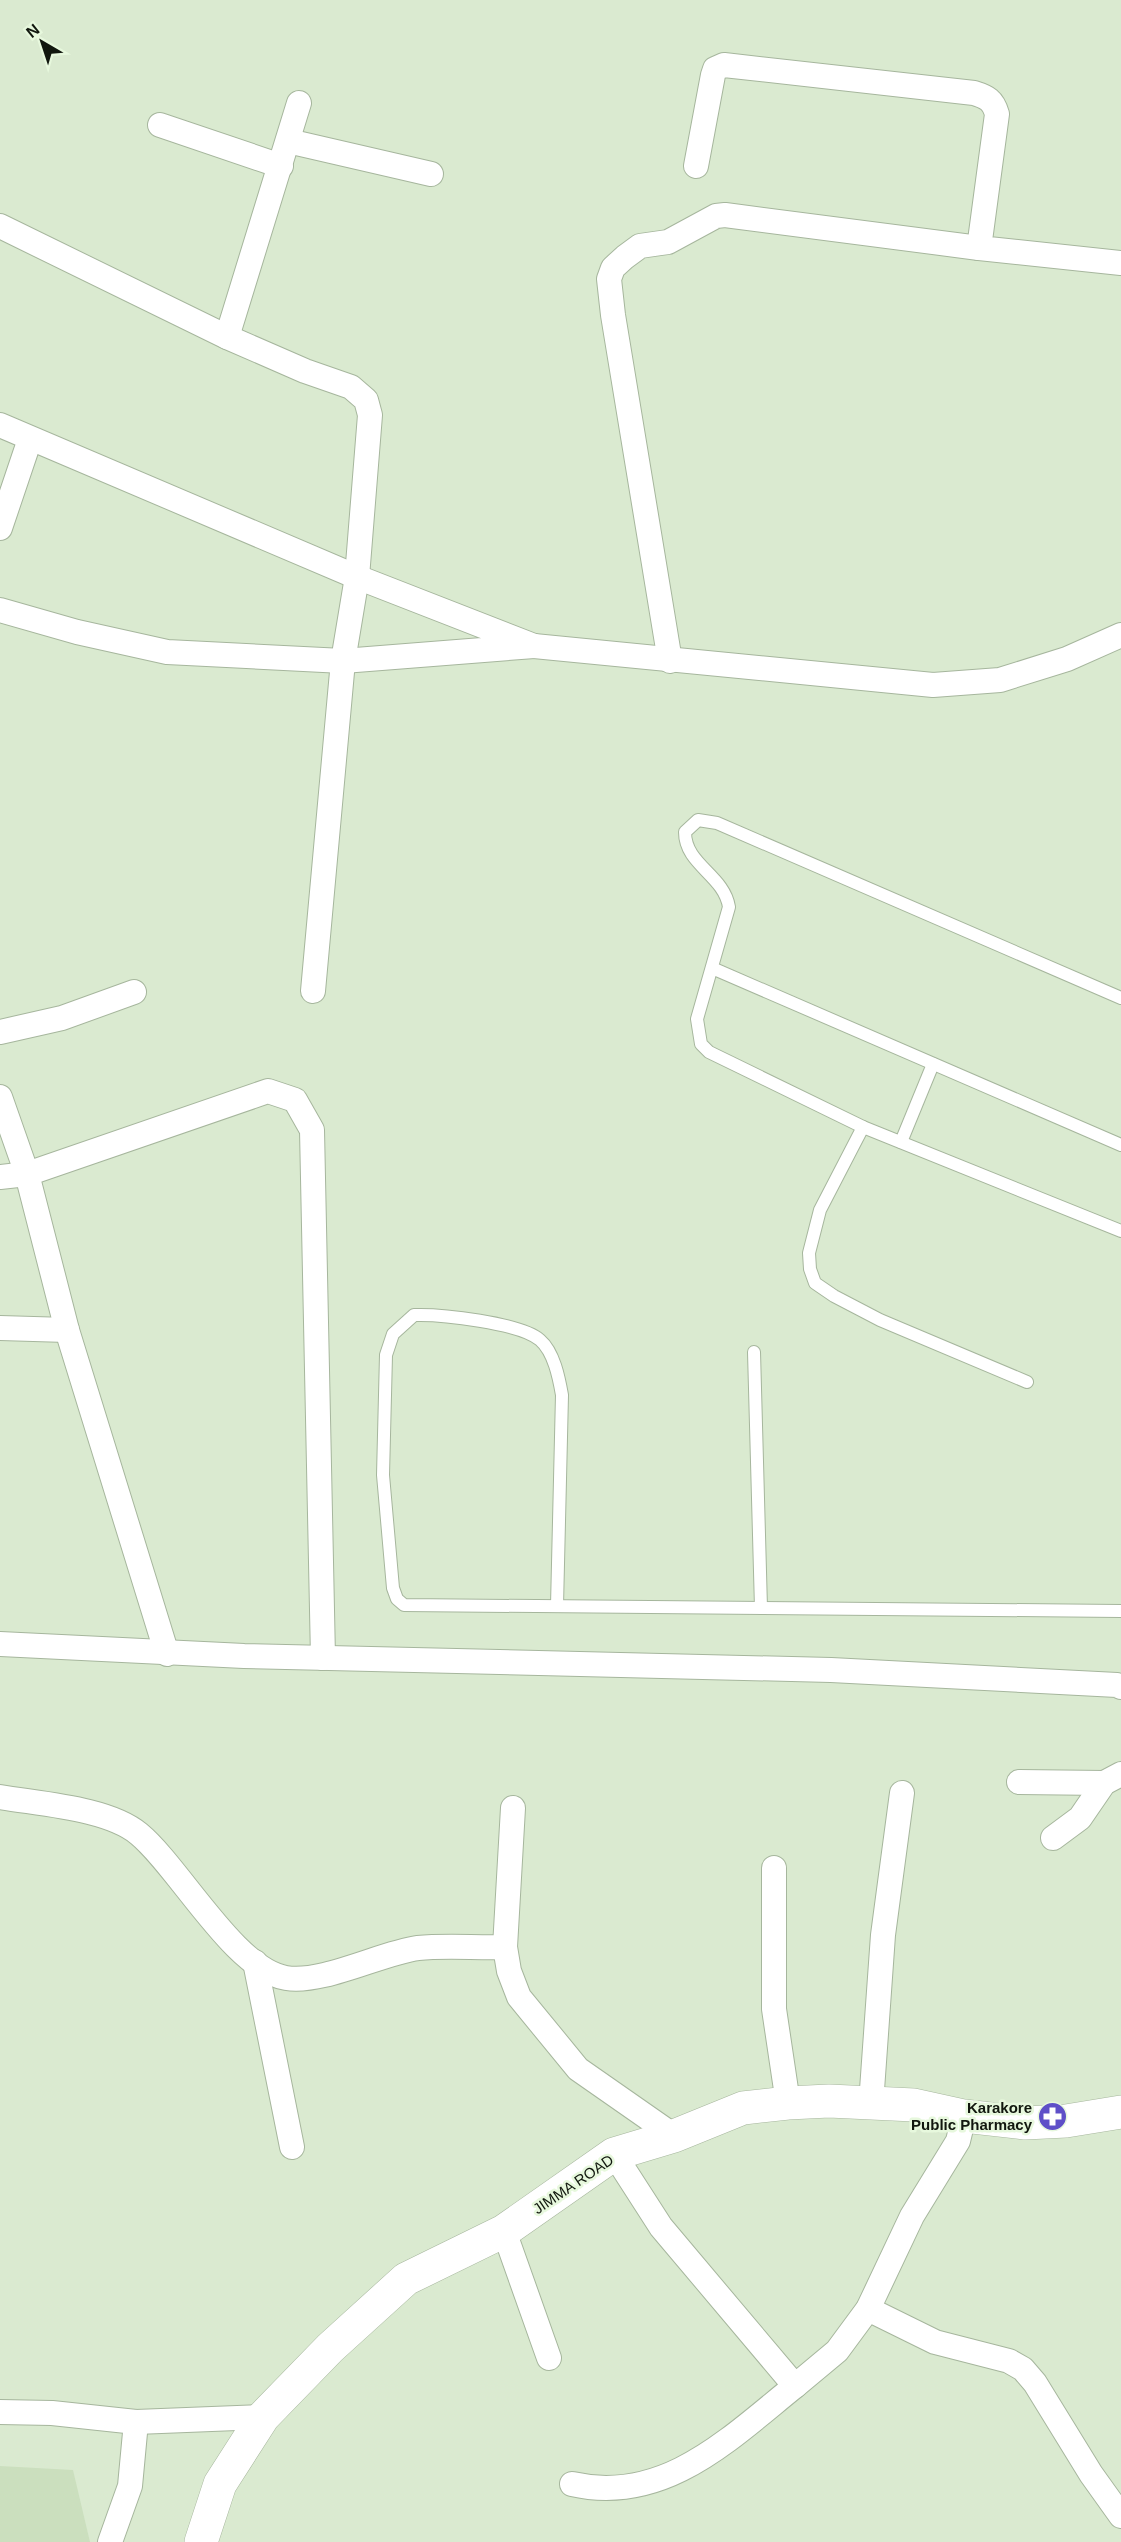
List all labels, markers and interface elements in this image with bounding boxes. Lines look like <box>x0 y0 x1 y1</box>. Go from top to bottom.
north arrow <box>12 12 72 72</box>
text: N <box>23 20 43 41</box>
place label: Karakore Public Pharmacy <box>911 2099 1033 2133</box>
pharmacy icon: Karakore Public Pharmacy <box>1037 2100 1069 2132</box>
street label: JIMMA ROAD <box>530 2151 617 2217</box>

